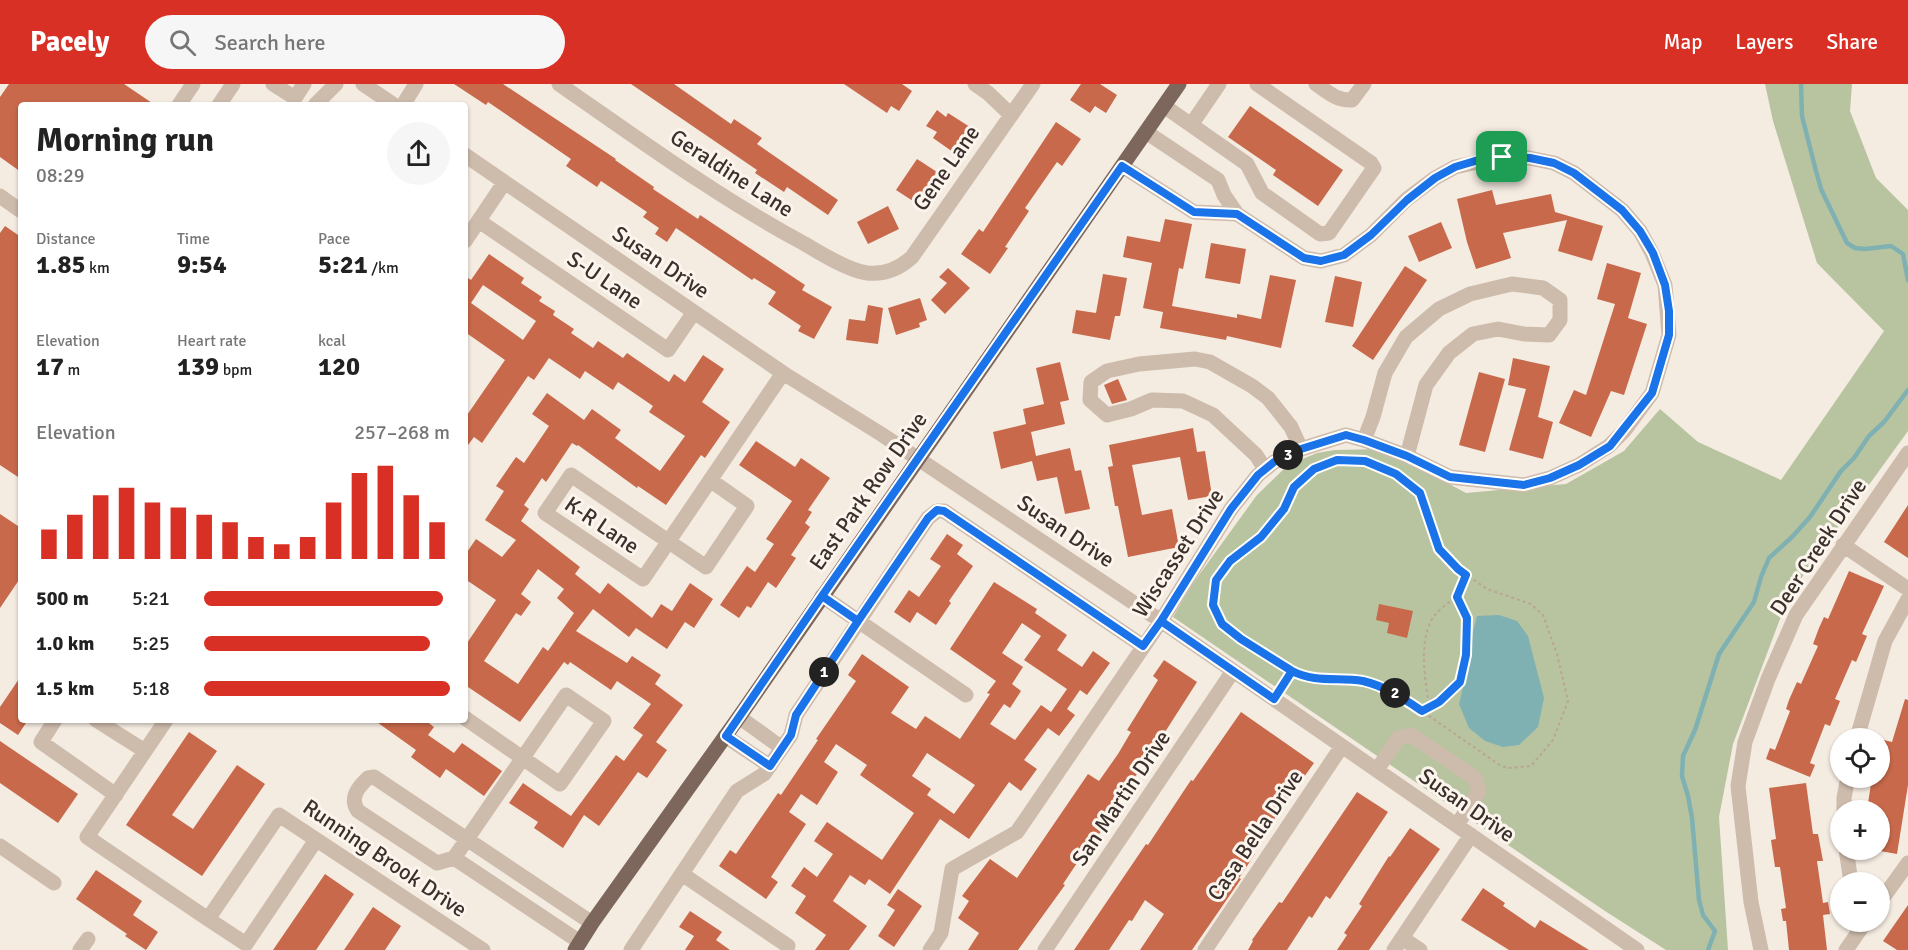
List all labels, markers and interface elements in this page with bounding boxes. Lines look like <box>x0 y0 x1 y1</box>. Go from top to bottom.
search box <box>145 15 565 69</box>
text: Pacely <box>30 25 109 59</box>
icon: search <box>166 26 199 59</box>
text: Search here <box>214 29 325 56</box>
text: Map <box>1664 29 1702 55</box>
text: Layers <box>1735 29 1793 55</box>
text: Share <box>1826 29 1878 55</box>
text: Morning run <box>36 120 214 161</box>
street label: Gene Lane <box>907 120 985 216</box>
button: share <box>387 122 450 185</box>
street label: Geraldine Lane <box>665 123 799 223</box>
pin <box>1476 131 1527 182</box>
icon: arrive <box>1485 140 1518 173</box>
text: 08:29 <box>36 163 85 188</box>
street label: Susan Drive <box>607 220 715 304</box>
text: Distance <box>36 229 96 249</box>
text: Time <box>177 229 210 249</box>
text: Pace <box>318 229 350 249</box>
street label: S-U Lane <box>562 245 648 315</box>
text: 1.85 <box>36 249 86 281</box>
text: 9:54 <box>177 249 227 281</box>
text: 5:21 <box>318 249 368 281</box>
text: km <box>86 258 110 278</box>
text: /km <box>368 258 399 278</box>
text: Elevation <box>36 331 100 351</box>
text: Heart rate <box>177 331 246 351</box>
text: kcal <box>318 331 346 351</box>
text: 17 <box>36 351 64 383</box>
text: 139 <box>177 351 219 383</box>
text: 120 <box>318 351 360 383</box>
text: m <box>64 360 80 380</box>
text: bpm <box>219 360 252 380</box>
street label: East Park Row Drive <box>803 407 933 575</box>
text: Elevation <box>36 420 116 445</box>
text: 257–268 m <box>354 420 450 445</box>
pin: 3 <box>1273 440 1303 470</box>
text: 3 <box>1284 445 1292 465</box>
street label: Deer Creek Drive <box>1764 474 1872 620</box>
street label: Wiscasset Drive <box>1126 484 1230 622</box>
street label: Susan Drive <box>1012 489 1120 573</box>
street label: K-R Lane <box>560 490 644 560</box>
text: 500 m <box>36 586 89 611</box>
text: 5:21 <box>132 586 170 611</box>
text: 1.0 km <box>36 631 94 656</box>
text: 5:25 <box>132 631 170 656</box>
pin: 1 <box>809 657 839 687</box>
text: 1 <box>820 662 828 682</box>
text: 1.5 km <box>36 676 94 701</box>
text: 5:18 <box>132 676 170 701</box>
pin: 2 <box>1380 678 1410 708</box>
text: 2 <box>1391 683 1399 703</box>
street label: San Martin Drive <box>1066 725 1176 871</box>
map controls <box>1830 728 1890 932</box>
button: locate <box>1830 728 1890 788</box>
street label: Susan Drive <box>1414 762 1520 848</box>
street label: Casa Bella Drive <box>1201 764 1309 906</box>
street label: Running Brook Drive <box>298 793 472 923</box>
button: + <box>1830 800 1890 860</box>
button: − <box>1830 872 1890 932</box>

